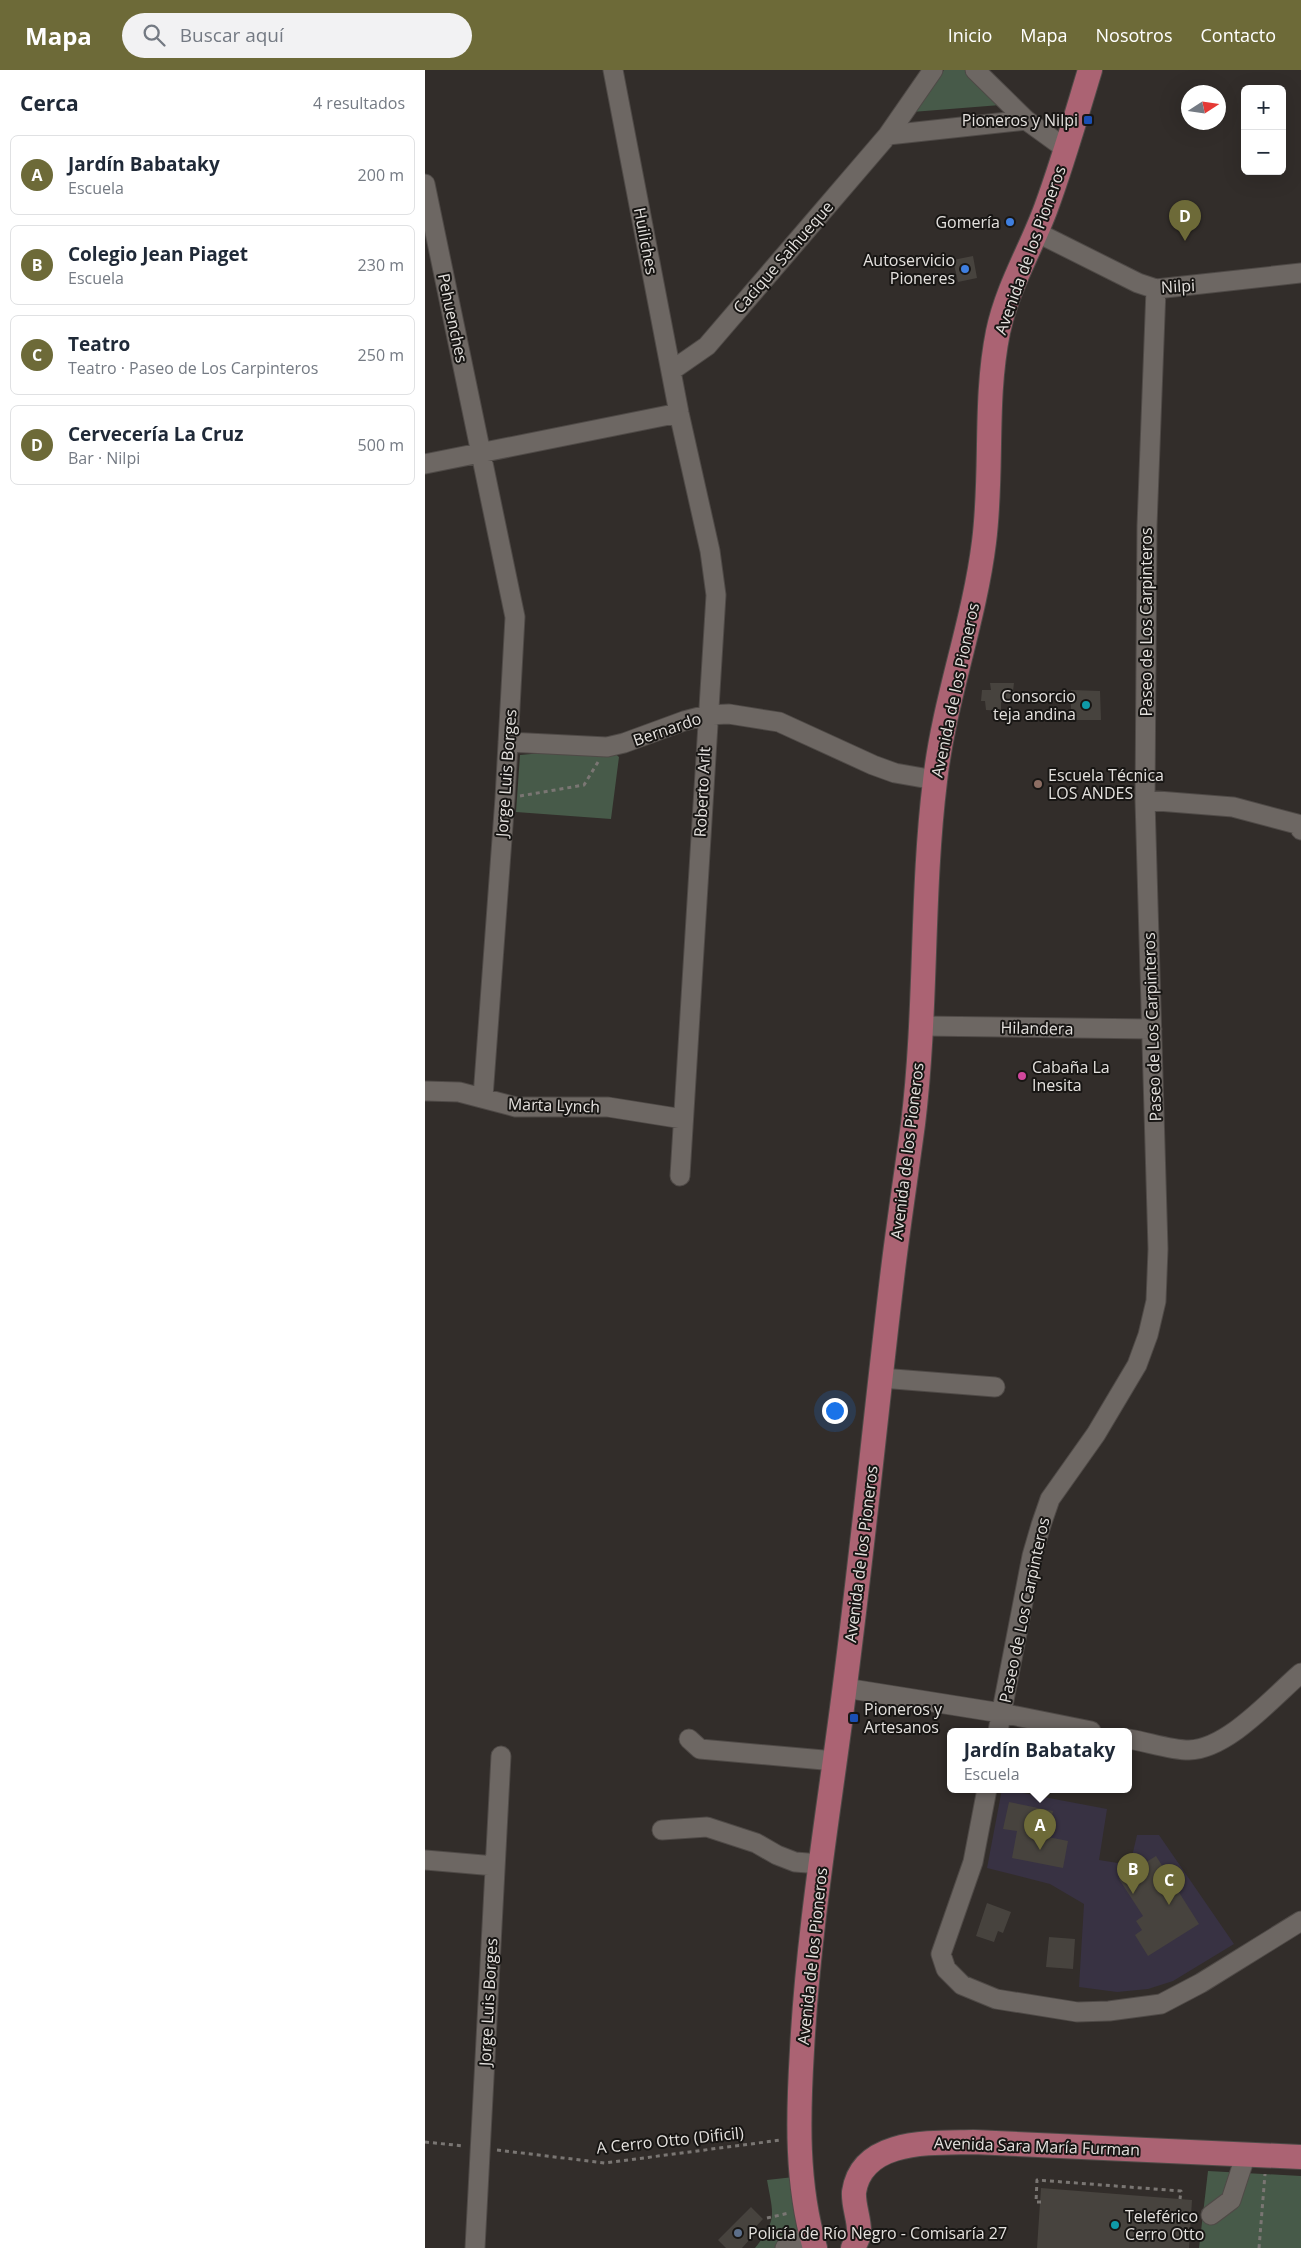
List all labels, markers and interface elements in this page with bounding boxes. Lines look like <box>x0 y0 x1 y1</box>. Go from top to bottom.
search box <box>122 13 472 58</box>
text: Mapa <box>25 19 92 52</box>
icon: search <box>140 21 168 49</box>
text: Buscar aquí <box>180 22 284 48</box>
text: Inicio <box>948 23 992 47</box>
text: Mapa <box>1020 23 1068 47</box>
text: Nosotros <box>1096 23 1173 47</box>
text: Contacto <box>1201 23 1276 47</box>
north arrow <box>1181 85 1226 130</box>
map controls <box>1241 85 1286 175</box>
button: + <box>1241 85 1286 130</box>
text: Cerca <box>20 89 79 117</box>
text: 4 resultados <box>313 92 405 114</box>
place label: Pioneros y Nilpi <box>962 109 1078 131</box>
marker: Pioneros y Nilpi <box>1082 114 1094 126</box>
button: − <box>1241 130 1286 175</box>
text: Jardín Babataky <box>68 151 220 177</box>
street label: Avenida de los Pioneros <box>989 163 1071 337</box>
text: A <box>31 164 43 186</box>
text: 200 m <box>358 164 404 186</box>
text: Escuela <box>68 177 124 199</box>
street label: Cacique Saihueque <box>728 196 838 318</box>
pin: D <box>1169 200 1201 241</box>
street label: Huiliches <box>629 206 663 276</box>
place label: Gomería <box>935 211 1000 233</box>
marker: Gomería <box>1004 216 1016 228</box>
text: Colegio Jean Piaget <box>68 241 248 267</box>
place label: Autoservicio Pioneres <box>863 249 955 289</box>
text: B <box>32 254 42 276</box>
text: 230 m <box>358 254 404 276</box>
marker: Autoservicio Pioneres <box>959 263 971 275</box>
text: Escuela <box>68 267 124 289</box>
street label: Pehuenches <box>433 271 473 365</box>
street label: Nilpi <box>1160 274 1196 298</box>
text: Teatro <box>68 331 130 357</box>
text: C <box>32 344 42 366</box>
text: 250 m <box>358 344 404 366</box>
text: Teatro · Paseo de Los Carpinteros <box>68 357 318 379</box>
text: Cervecería La Cruz <box>68 421 243 447</box>
text: D <box>31 434 43 456</box>
text: 500 m <box>358 434 404 456</box>
text: Bar · Nilpi <box>68 447 140 469</box>
street label: Paseo de Los Carpinteros <box>1135 527 1157 717</box>
street label: Avenida de los Pioneros <box>926 601 984 779</box>
place label: Consorcio teja andina <box>993 685 1076 725</box>
marker: Consorcio teja andina <box>1080 699 1092 711</box>
street label: Bernardo <box>630 707 704 751</box>
street label: Jorge Luis Borges <box>490 708 521 840</box>
street label: Roberto Arlt <box>689 746 715 838</box>
place label: Escuela Técnica LOS ANDES <box>1048 764 1164 804</box>
marker: Escuela Técnica LOS ANDES <box>1032 778 1044 790</box>
street label: Paseo de Los Carpinteros <box>1138 932 1166 1122</box>
street label: Hilandera <box>1000 1016 1074 1040</box>
place label: Cabaña La Inesita <box>1032 1056 1110 1096</box>
street label: Avenida de los Pioneros <box>885 1061 929 1241</box>
marker: Cabaña La Inesita <box>1016 1070 1028 1082</box>
street label: Marta Lynch <box>508 1092 600 1118</box>
your location <box>822 1398 848 1424</box>
street label: Avenida de los Pioneros <box>839 1464 883 1644</box>
street label: Paseo de Los Carpinteros <box>994 1515 1054 1705</box>
place label: Pioneros y Artesanos <box>864 1698 943 1738</box>
marker: Pioneros y Artesanos <box>848 1712 860 1724</box>
popup <box>947 1728 1132 1793</box>
text: Jardín Babataky <box>964 1737 1115 1763</box>
text: Escuela <box>964 1763 1020 1785</box>
pin: A <box>1024 1809 1056 1850</box>
pin: B <box>1117 1853 1149 1894</box>
pin: C <box>1153 1864 1185 1905</box>
street label: Avenida de los Pioneros <box>792 1866 832 2046</box>
street label: Jorge Luis Borges <box>474 1937 502 2069</box>
street label: A Cerro Otto (Dificil) <box>595 2121 745 2159</box>
street label: Avenida Sara María Furman <box>934 2131 1140 2161</box>
place label: Teleférico Cerro Otto <box>1125 2205 1204 2245</box>
marker: Teleférico Cerro Otto <box>1109 2219 1121 2231</box>
place label: Policía de Río Negro - Comisaría 27 <box>748 2222 1007 2244</box>
marker: Policía de Río Negro - Comisaría 27 <box>732 2227 744 2239</box>

